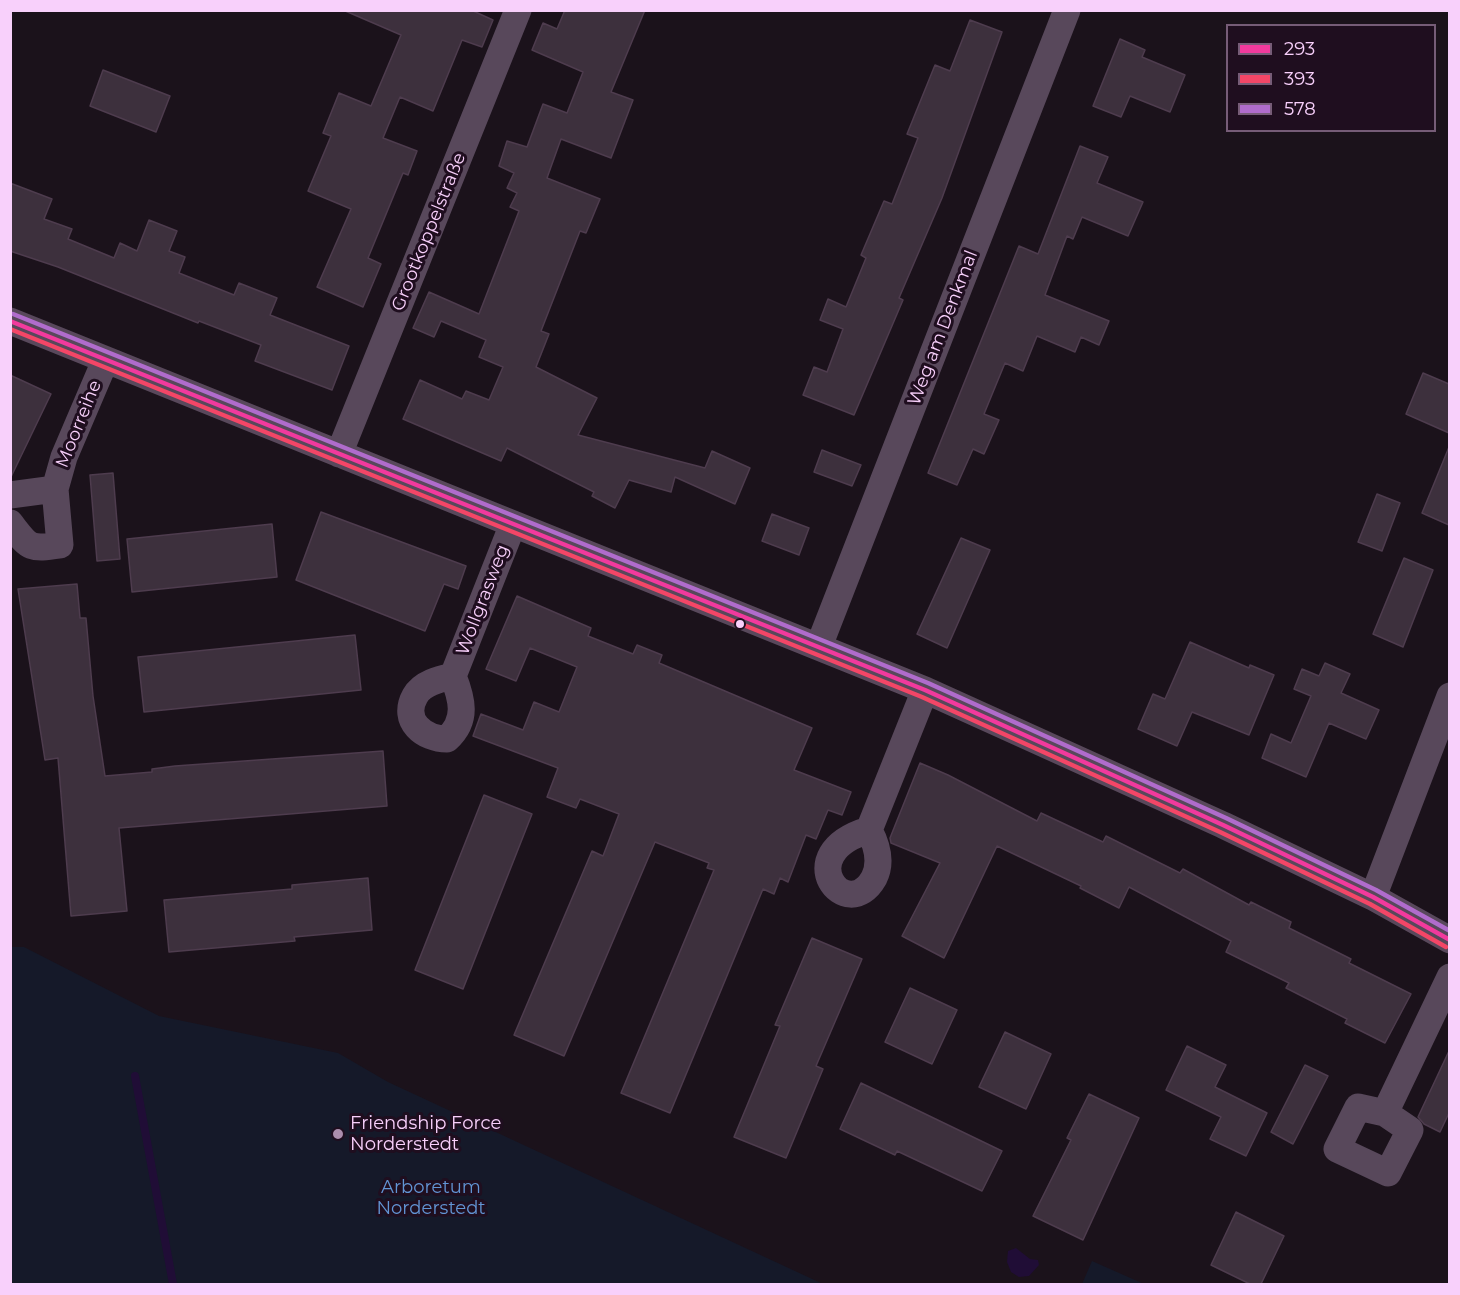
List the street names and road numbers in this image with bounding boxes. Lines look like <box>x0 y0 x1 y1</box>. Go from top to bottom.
street label: Grootkoppelstraße <box>387 150 471 314</box>
street label: Weg am Denkmal <box>903 247 983 409</box>
street label: Moorreihe <box>52 377 106 471</box>
street label: Wollgrasweg <box>452 542 514 658</box>

